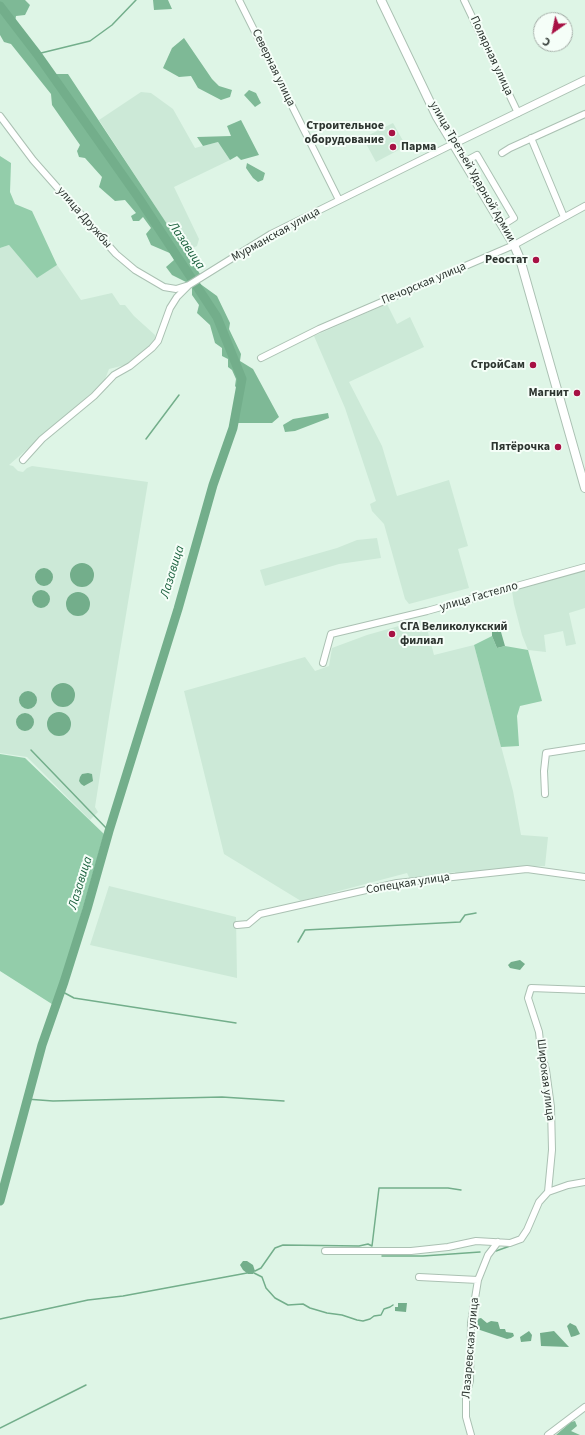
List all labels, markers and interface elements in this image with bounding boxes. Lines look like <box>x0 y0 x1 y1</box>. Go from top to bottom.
north arrow <box>533 12 573 52</box>
street label: Полярная улица <box>466 14 516 98</box>
street label: Северная улица <box>248 27 298 109</box>
text: С <box>540 34 554 50</box>
street label: улица Третьей Ударной Армии <box>426 99 518 245</box>
place label: Строительное оборудование <box>305 119 384 147</box>
marker: Строительное оборудование <box>387 128 397 138</box>
place label: Парма <box>401 140 436 154</box>
marker: Парма <box>388 142 398 152</box>
street label: улица Дружбы <box>53 184 115 252</box>
street label: Мурманская улица <box>229 205 323 265</box>
water label: Лазавица <box>164 219 208 273</box>
place label: Реостат <box>485 253 528 267</box>
marker: Реостат <box>531 255 541 265</box>
street label: Печорская улица <box>380 260 468 308</box>
place label: СтройСам <box>471 358 525 372</box>
marker: СтройСам <box>528 360 538 370</box>
place label: Магнит <box>528 386 569 400</box>
marker: Магнит <box>572 388 582 398</box>
place label: Пятёрочка <box>491 440 550 454</box>
marker: Пятёрочка <box>553 442 563 452</box>
water label: Лазавица <box>158 544 188 600</box>
street label: улица Гастелло <box>438 579 520 615</box>
place label: СГА Великолукский филиал <box>400 620 508 648</box>
marker: СГА Великолукский филиал <box>387 629 397 639</box>
water label: Лазавица <box>66 855 96 911</box>
street label: Сопецкая улица <box>365 870 451 898</box>
street label: Широкая улица <box>533 1038 557 1122</box>
street label: Лазаревская улица <box>459 1297 483 1399</box>

